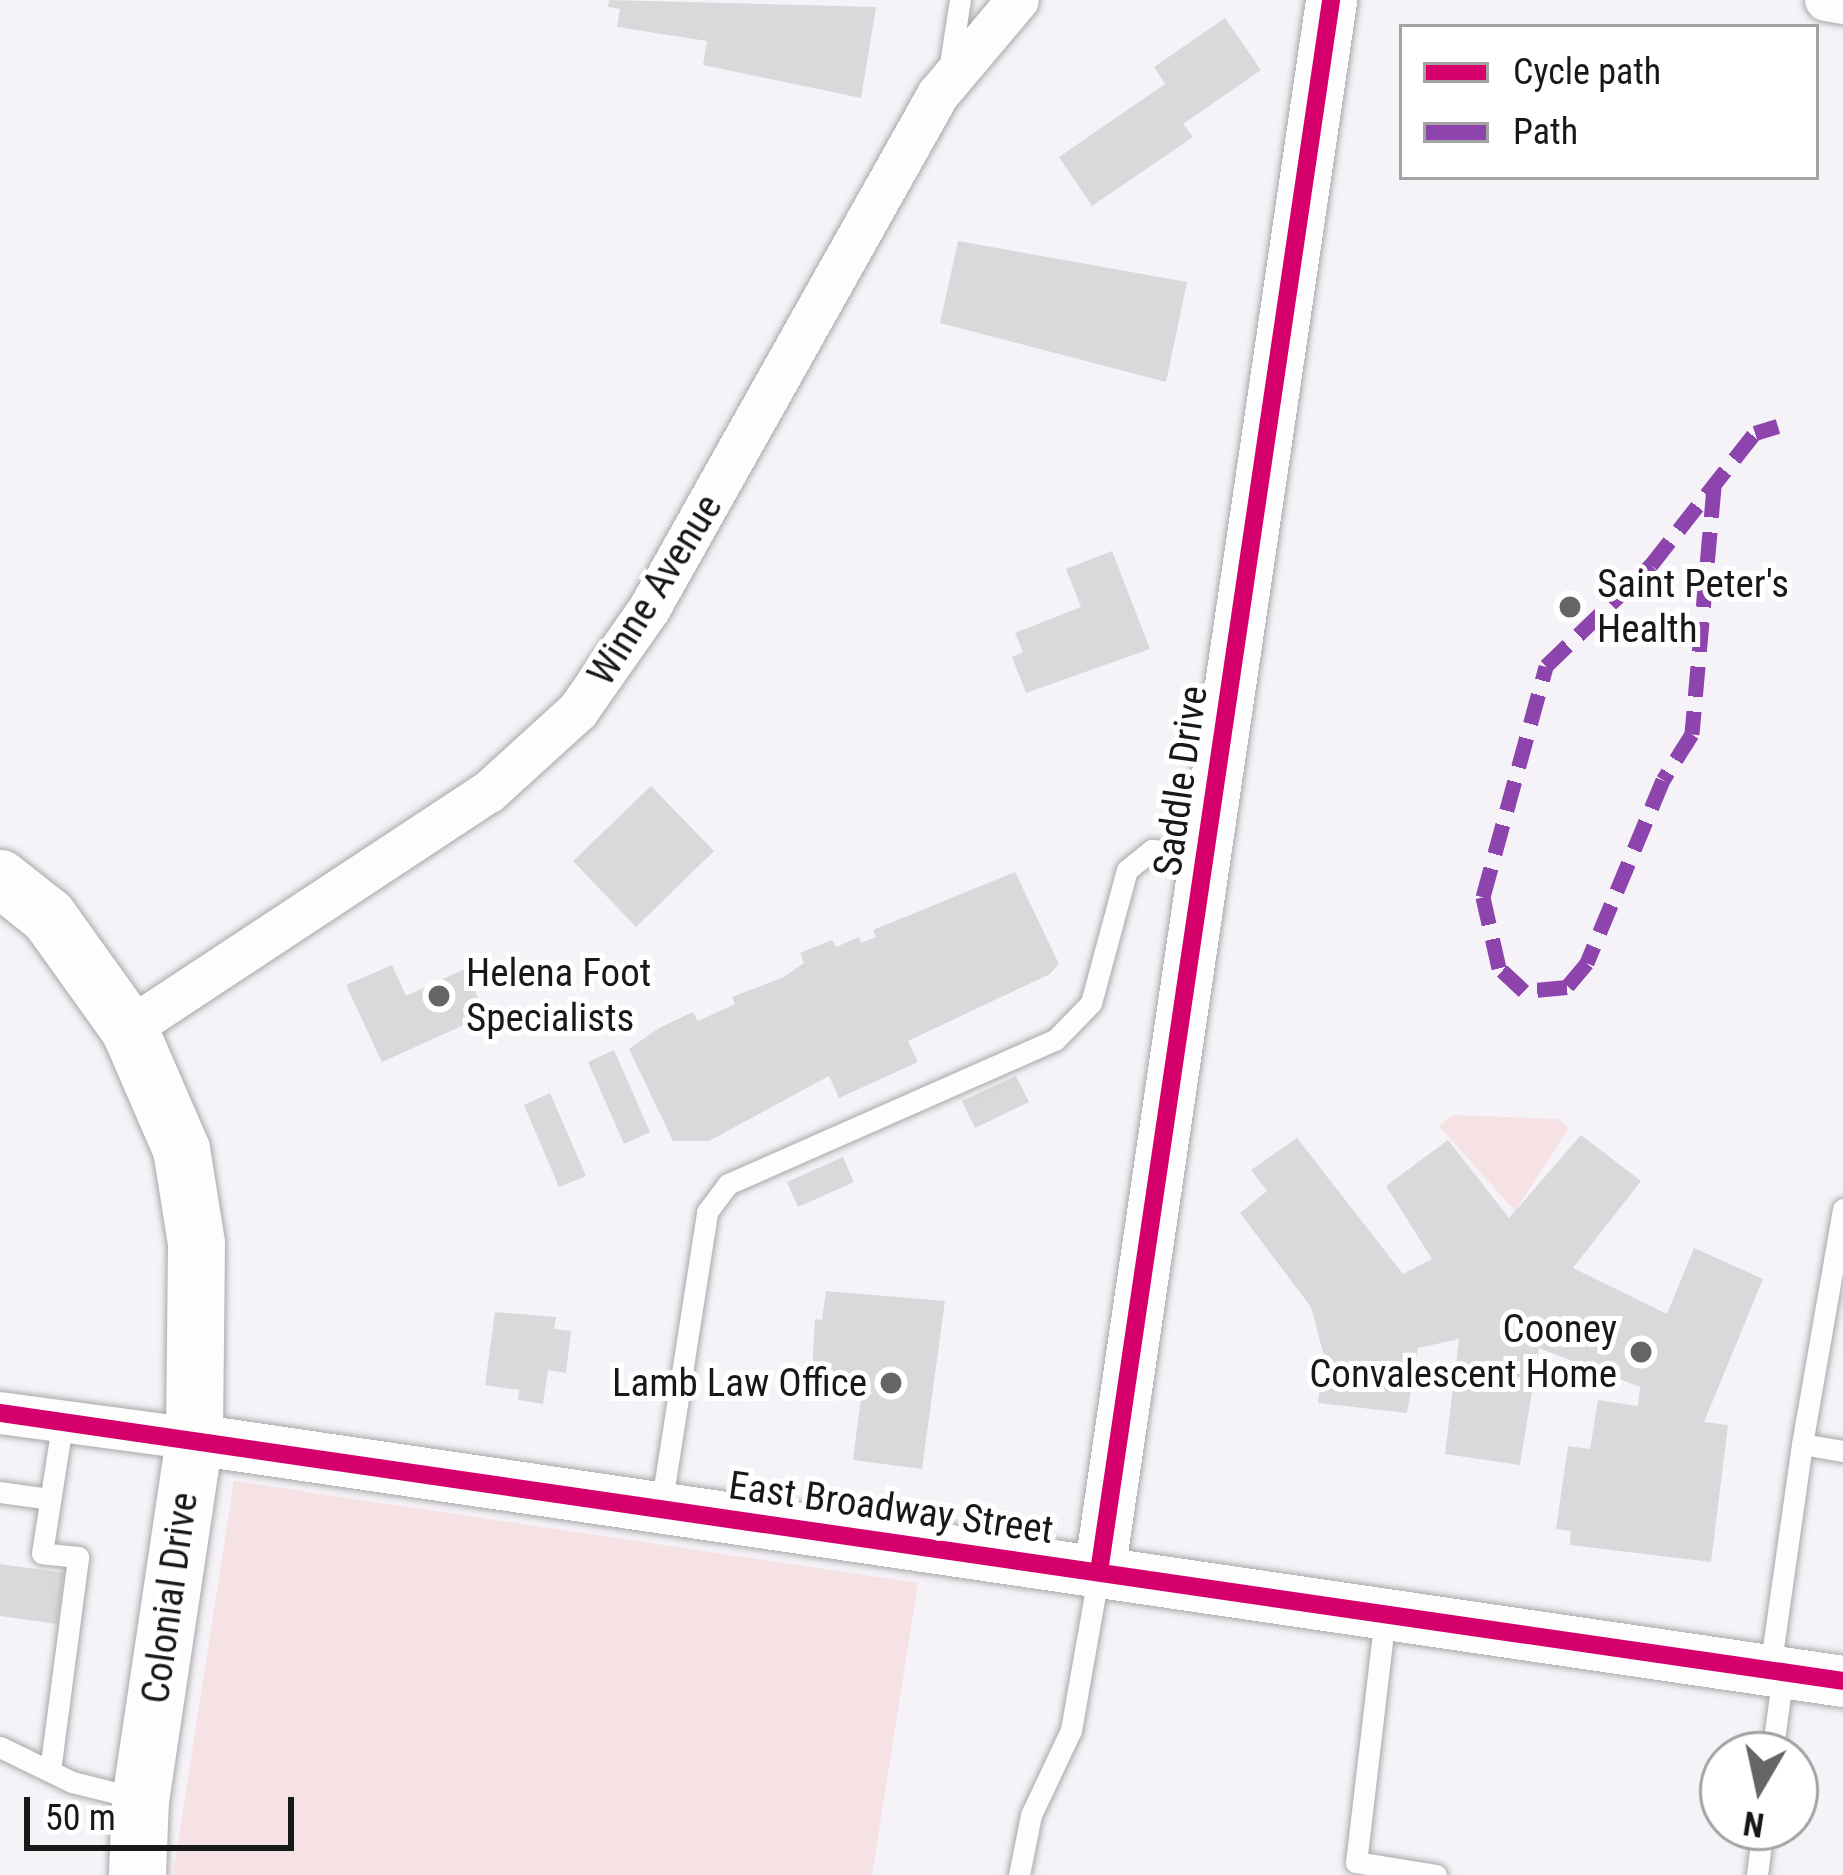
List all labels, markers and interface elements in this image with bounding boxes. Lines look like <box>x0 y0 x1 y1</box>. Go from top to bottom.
legend <box>1399 24 1819 180</box>
text: Cycle path <box>1513 51 1661 93</box>
text: Path <box>1513 111 1578 153</box>
street label: Winne Avenue <box>578 486 732 694</box>
place label: Saint Peter's Health <box>1597 562 1789 653</box>
marker: Saint Peter's Health <box>1554 591 1586 623</box>
street label: Saddle Drive <box>1144 683 1218 879</box>
place label: Helena Foot Specialists <box>466 951 651 1042</box>
marker: Helena Foot Specialists <box>423 980 455 1012</box>
place label: Cooney Convalescent Home <box>1309 1307 1617 1398</box>
marker: Cooney Convalescent Home <box>1628 1339 1654 1365</box>
place label: Lamb Law Office <box>612 1360 867 1406</box>
marker: Lamb Law Office <box>878 1370 904 1396</box>
street label: East Broadway Street <box>726 1462 1056 1554</box>
street label: Colonial Drive <box>132 1490 208 1706</box>
north arrow <box>1699 1731 1819 1851</box>
scale bar <box>30 1773 300 1847</box>
text: 50 m <box>45 1797 116 1839</box>
text: N <box>1741 1803 1767 1845</box>

